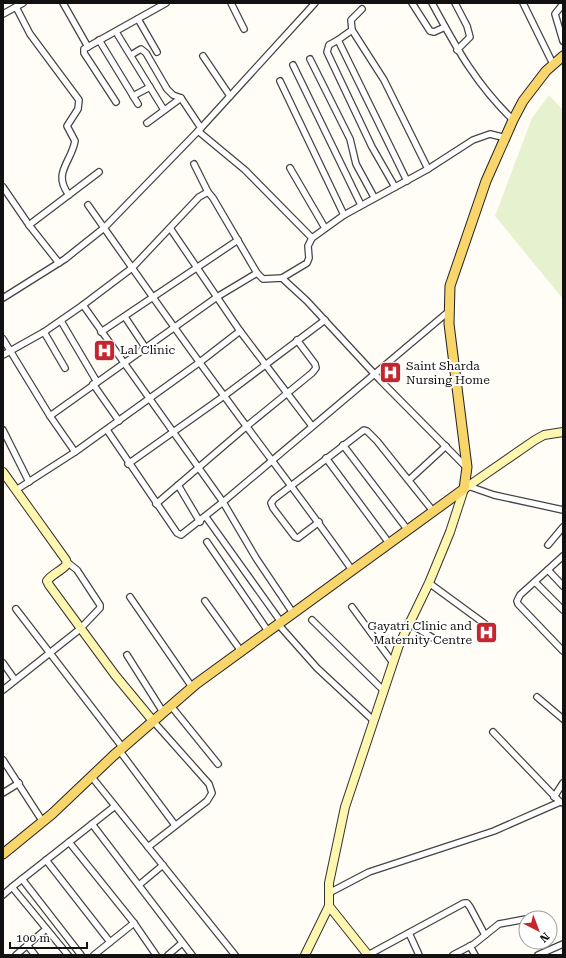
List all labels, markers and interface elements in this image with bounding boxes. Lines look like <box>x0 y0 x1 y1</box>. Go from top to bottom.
hospital icon: Lal Clinic <box>91 337 117 363</box>
place label: Lal Clinic <box>120 343 176 357</box>
place label: Saint Sharda Nursing Home <box>406 359 490 387</box>
hospital icon: Saint Sharda Nursing Home <box>377 360 403 386</box>
place label: Gayatri Clinic and Maternity Centre <box>367 619 472 647</box>
hospital icon: Gayatri Clinic and Maternity Centre <box>474 620 500 646</box>
north arrow <box>518 910 558 950</box>
scale bar <box>10 924 87 950</box>
text: N <box>536 929 552 945</box>
text: 100 m <box>16 931 50 945</box>

